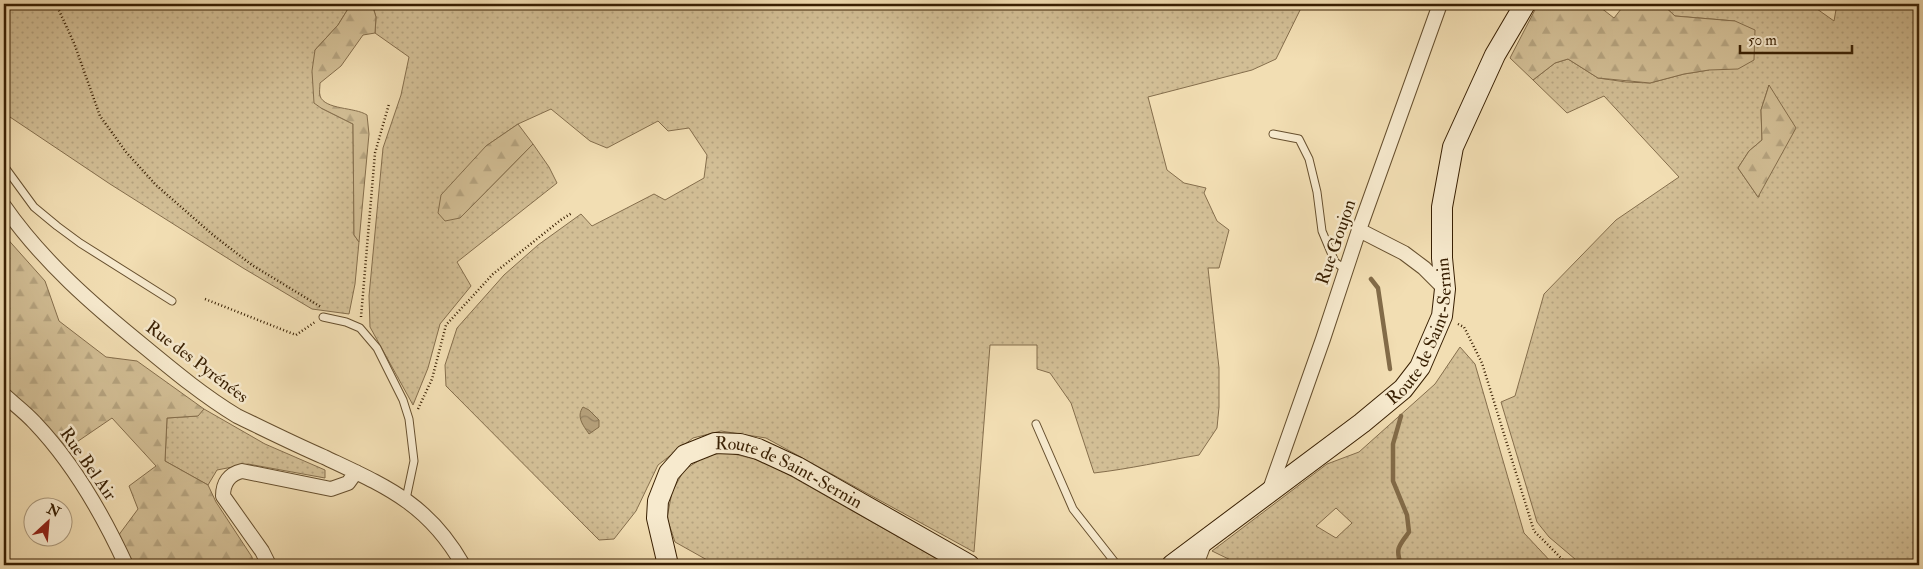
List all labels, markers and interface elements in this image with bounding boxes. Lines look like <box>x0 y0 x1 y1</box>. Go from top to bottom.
scale bar <box>1740 22 1853 54</box>
text: 50 m <box>1748 31 1777 50</box>
street label: Rue Goujon <box>1311 196 1361 288</box>
street label: Route de Saint-Sernin <box>1381 257 1457 410</box>
street label: Rue des Pyrénées <box>141 316 253 408</box>
street label: Rue Bel Air <box>54 423 122 505</box>
street label: Route de Saint-Sernin <box>715 432 867 514</box>
north arrow <box>22 496 72 546</box>
text: N <box>43 500 63 521</box>

